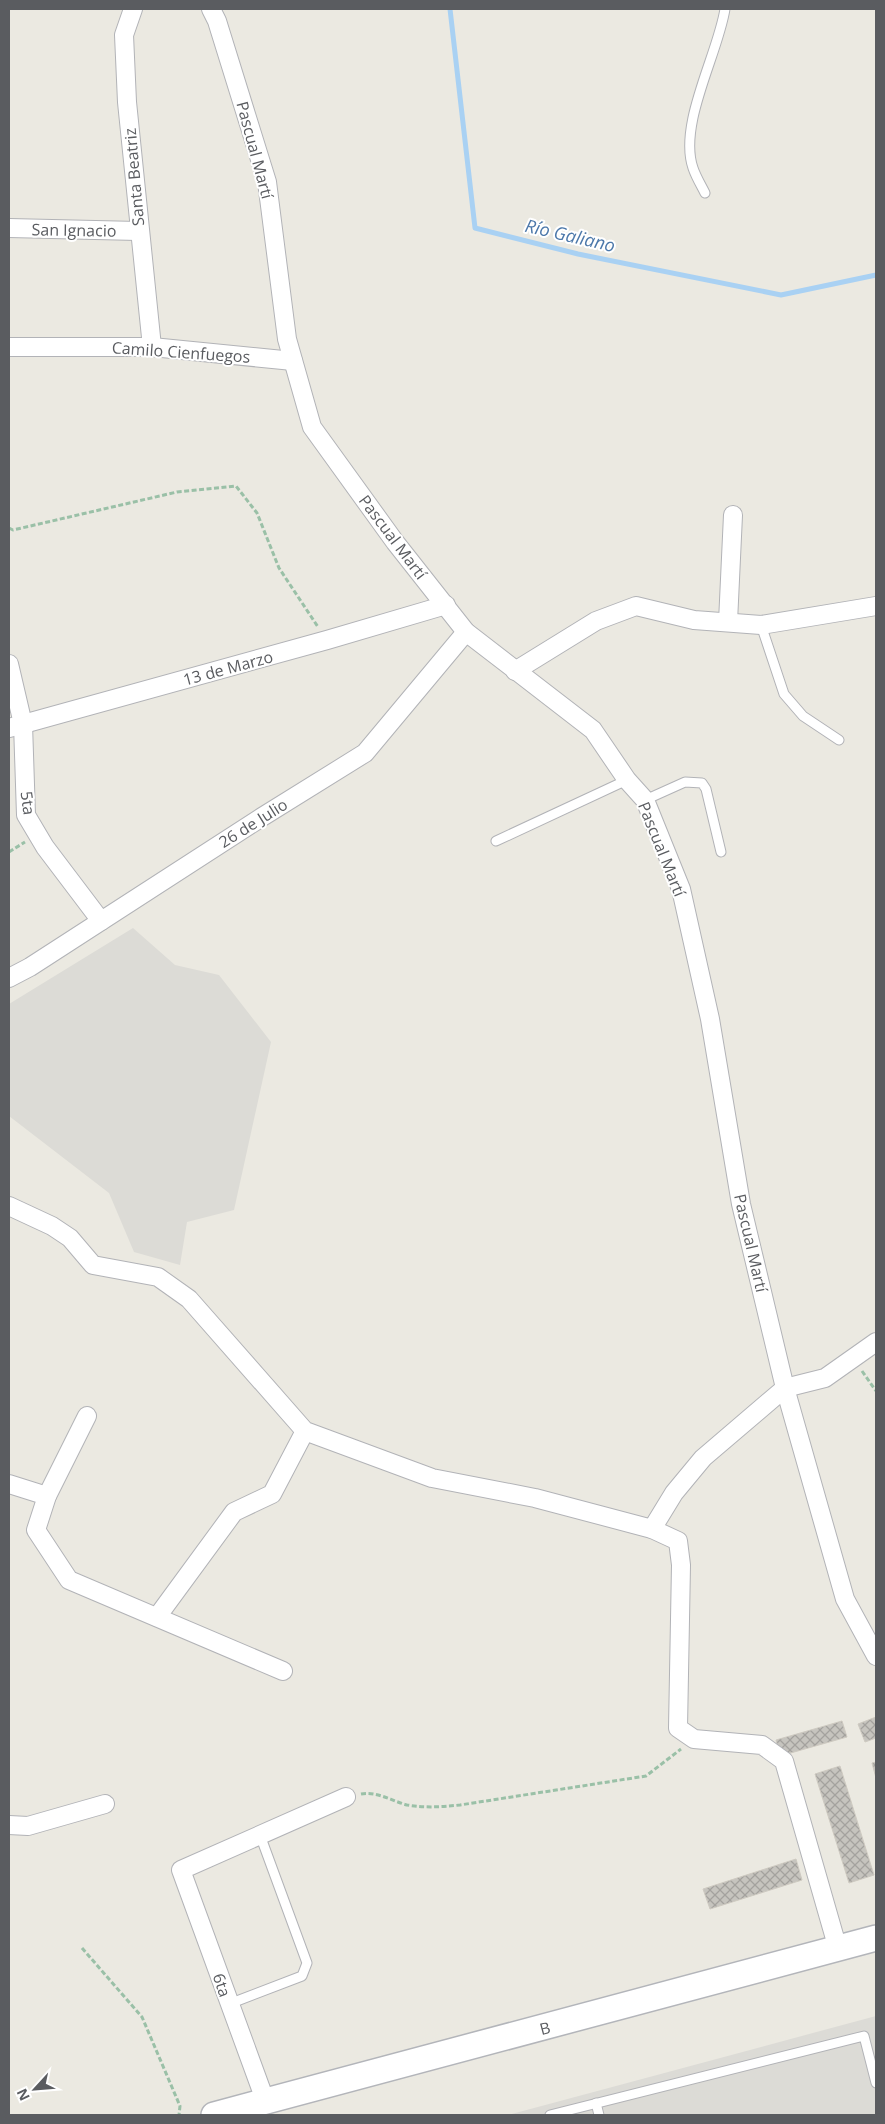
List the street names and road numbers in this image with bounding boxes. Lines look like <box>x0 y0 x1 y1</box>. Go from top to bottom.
street label: Pascual Martí <box>231 99 279 202</box>
street label: Santa Beatriz <box>119 127 149 227</box>
street label: San Ignacio <box>31 218 117 242</box>
street label: Camilo Cienfuegos <box>111 336 251 368</box>
street label: Pascual Martí <box>354 490 433 584</box>
street label: 13 de Marzo <box>181 645 275 691</box>
street label: 5ta <box>15 790 41 816</box>
street label: 26 de Julio <box>214 793 292 853</box>
street label: Pascual Martí <box>633 798 691 900</box>
street label: Pascual Martí <box>729 1192 773 1295</box>
street label: 6ta <box>208 1970 236 2000</box>
street label: B <box>537 2016 553 2040</box>

